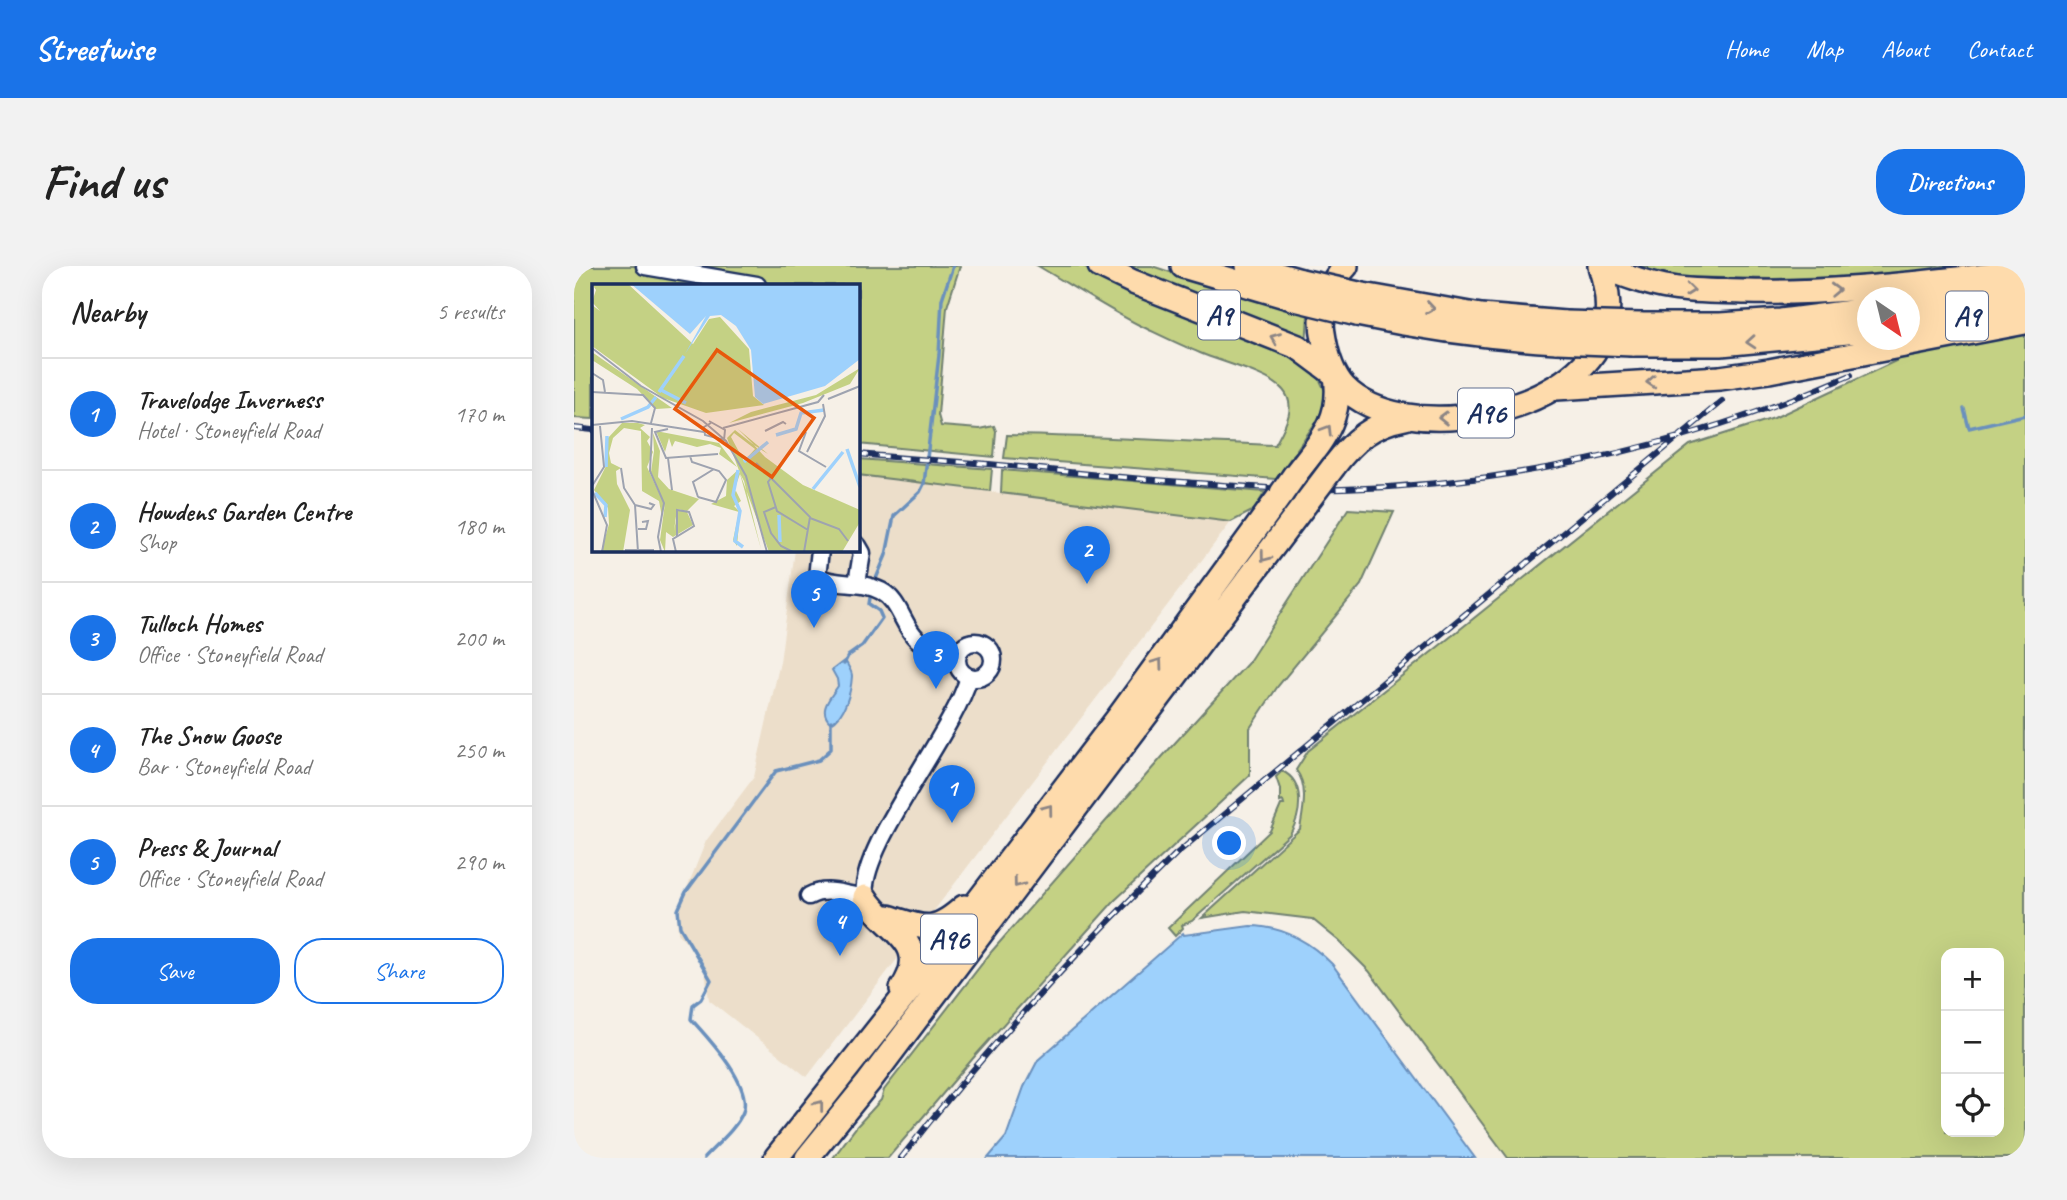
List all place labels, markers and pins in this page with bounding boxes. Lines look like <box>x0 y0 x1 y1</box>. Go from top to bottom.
pin: 2 <box>1064 526 1110 584</box>
pin: 5 <box>791 570 837 628</box>
pin: 3 <box>913 631 959 689</box>
pin: 1 <box>929 765 975 823</box>
pin: 4 <box>817 898 863 956</box>

